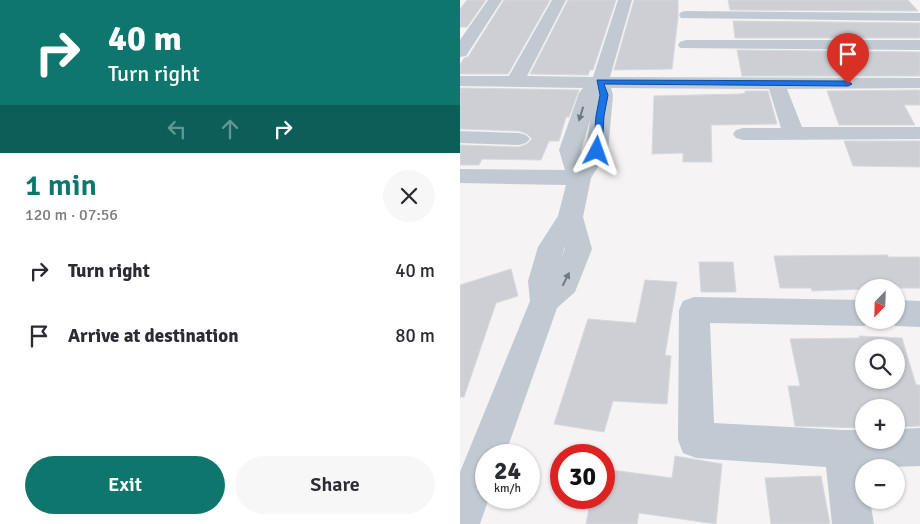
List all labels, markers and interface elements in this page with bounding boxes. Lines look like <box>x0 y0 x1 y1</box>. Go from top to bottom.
text: 40 m <box>108 17 182 60</box>
icon: right <box>25 20 90 85</box>
pin <box>827 33 869 84</box>
icon: arrive <box>834 40 862 68</box>
text: Turn right <box>108 60 200 87</box>
one-way arrow <box>577 106 585 121</box>
icon: left <box>163 115 191 143</box>
icon: ahead <box>216 115 244 143</box>
icon: right <box>269 115 297 143</box>
position arrow <box>570 124 622 176</box>
text: 1 min <box>25 167 97 204</box>
button: close <box>383 170 435 222</box>
text: 120 m · 07:56 <box>25 205 118 225</box>
icon: right <box>25 257 53 285</box>
text: Turn right <box>68 259 150 283</box>
text: 40 m <box>395 259 435 283</box>
one-way arrow <box>562 271 570 286</box>
north arrow <box>855 279 905 329</box>
map controls <box>855 279 905 509</box>
icon: arrive <box>25 322 53 350</box>
text: Arrive at destination <box>68 324 239 348</box>
text: 80 m <box>395 324 435 348</box>
button: search <box>855 339 905 389</box>
button: + <box>855 399 905 449</box>
speed limit sign: 30 <box>550 444 615 509</box>
text: 24 <box>494 455 521 486</box>
button: Exit <box>25 456 225 514</box>
button: Share <box>235 456 435 514</box>
button: − <box>855 459 905 509</box>
text: km/h <box>494 481 521 496</box>

